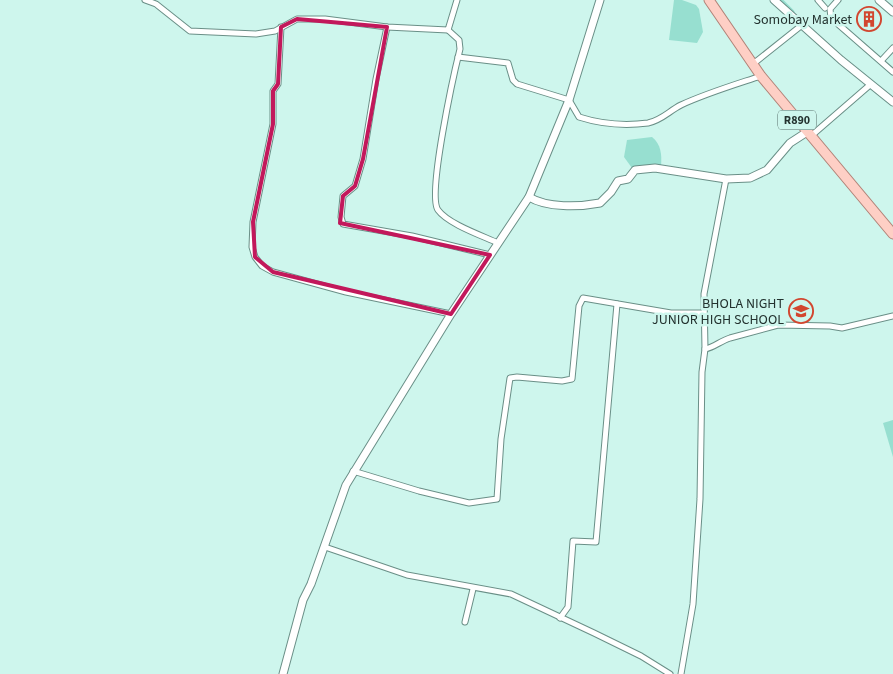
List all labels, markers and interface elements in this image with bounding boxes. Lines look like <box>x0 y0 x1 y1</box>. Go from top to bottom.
building icon: Somobay Market <box>856 6 882 32</box>
place label: Somobay Market <box>753 10 852 30</box>
road number: R890 <box>778 110 816 130</box>
place label: BHOLA NIGHT JUNIOR HIGH SCHOOL <box>652 294 784 330</box>
school or university icon: BHOLA NIGHT JUNIOR HIGH SCHOOL <box>788 298 814 324</box>

